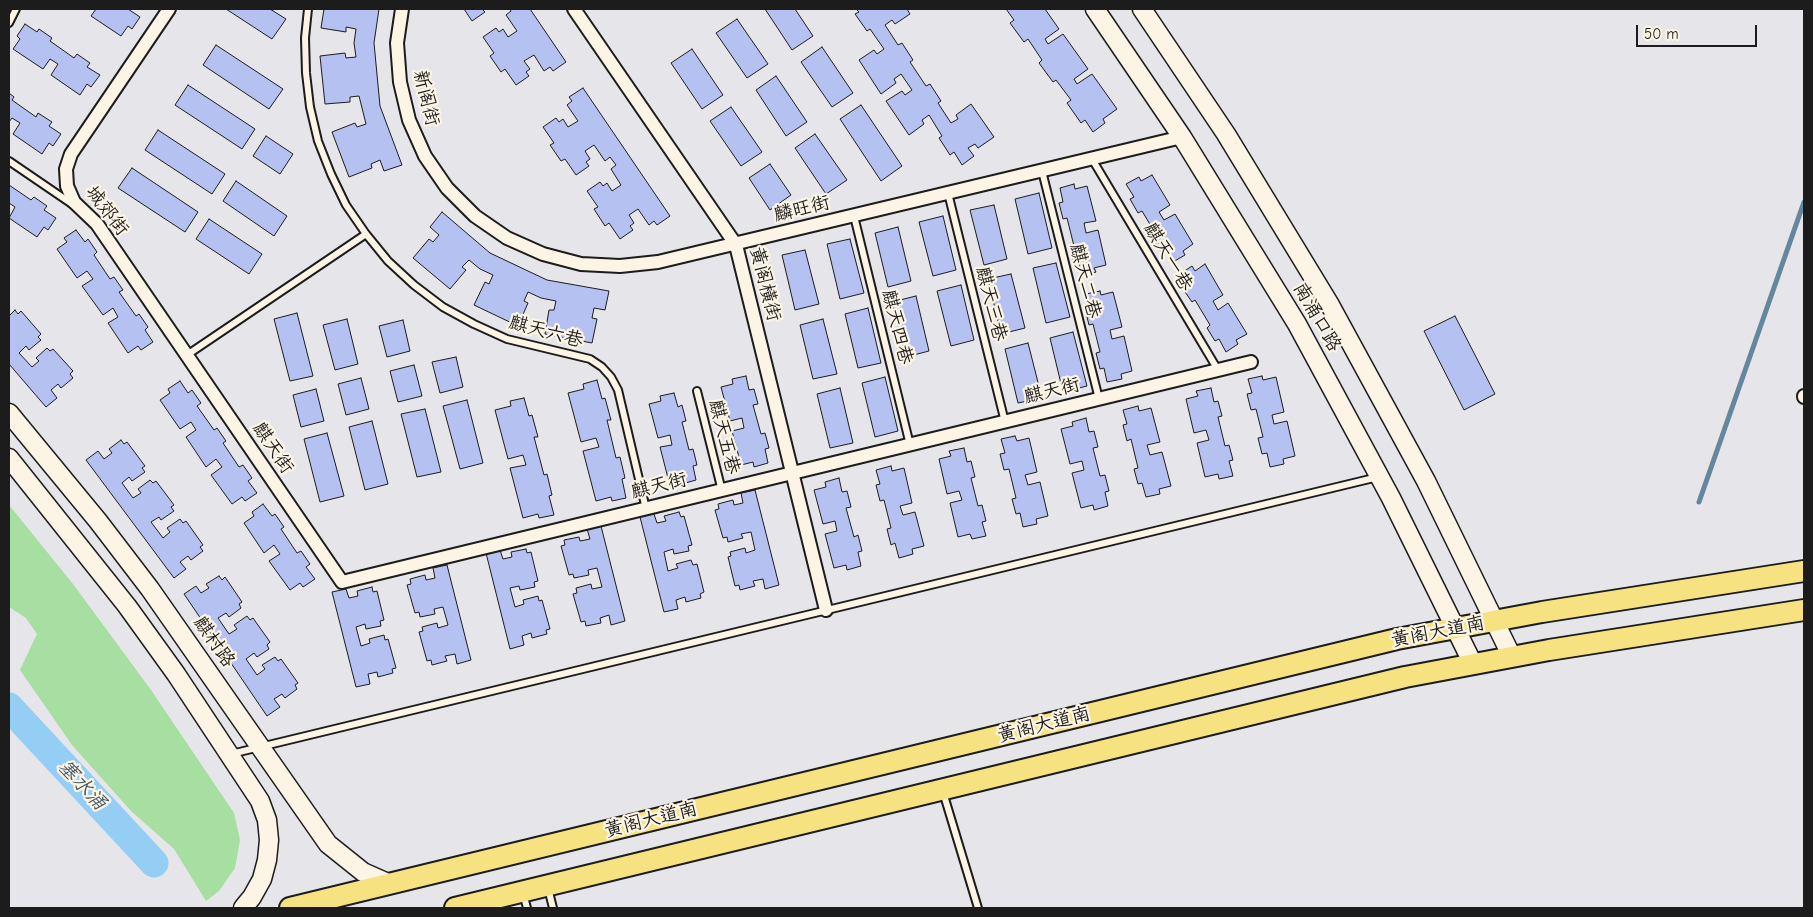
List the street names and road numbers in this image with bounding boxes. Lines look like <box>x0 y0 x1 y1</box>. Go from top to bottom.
street label: 新阁街 <box>408 68 444 128</box>
street label: 城郊街 <box>80 182 134 240</box>
street label: 麟旺街 <box>772 191 832 227</box>
street label: 麒天一巷 <box>1139 219 1197 295</box>
street label: 麒天二巷 <box>1065 241 1105 321</box>
street label: 黄阁横街 <box>745 244 785 324</box>
street label: 麒天三巷 <box>971 264 1011 344</box>
street label: 南涌口路 <box>1288 278 1346 356</box>
street label: 麒天四巷 <box>877 287 917 367</box>
street label: 麒天六巷 <box>506 311 586 353</box>
street label: 麒天街 <box>1022 373 1082 409</box>
street label: 麒天五巷 <box>704 397 744 477</box>
street label: 麒天街 <box>248 418 298 478</box>
street label: 麒天街 <box>629 468 689 504</box>
street label: 麒村路 <box>188 612 240 672</box>
street label: 黄阁大道南 <box>1389 612 1487 652</box>
street label: 黄阁大道南 <box>995 702 1093 748</box>
street label: 黄阁大道南 <box>602 797 700 843</box>

